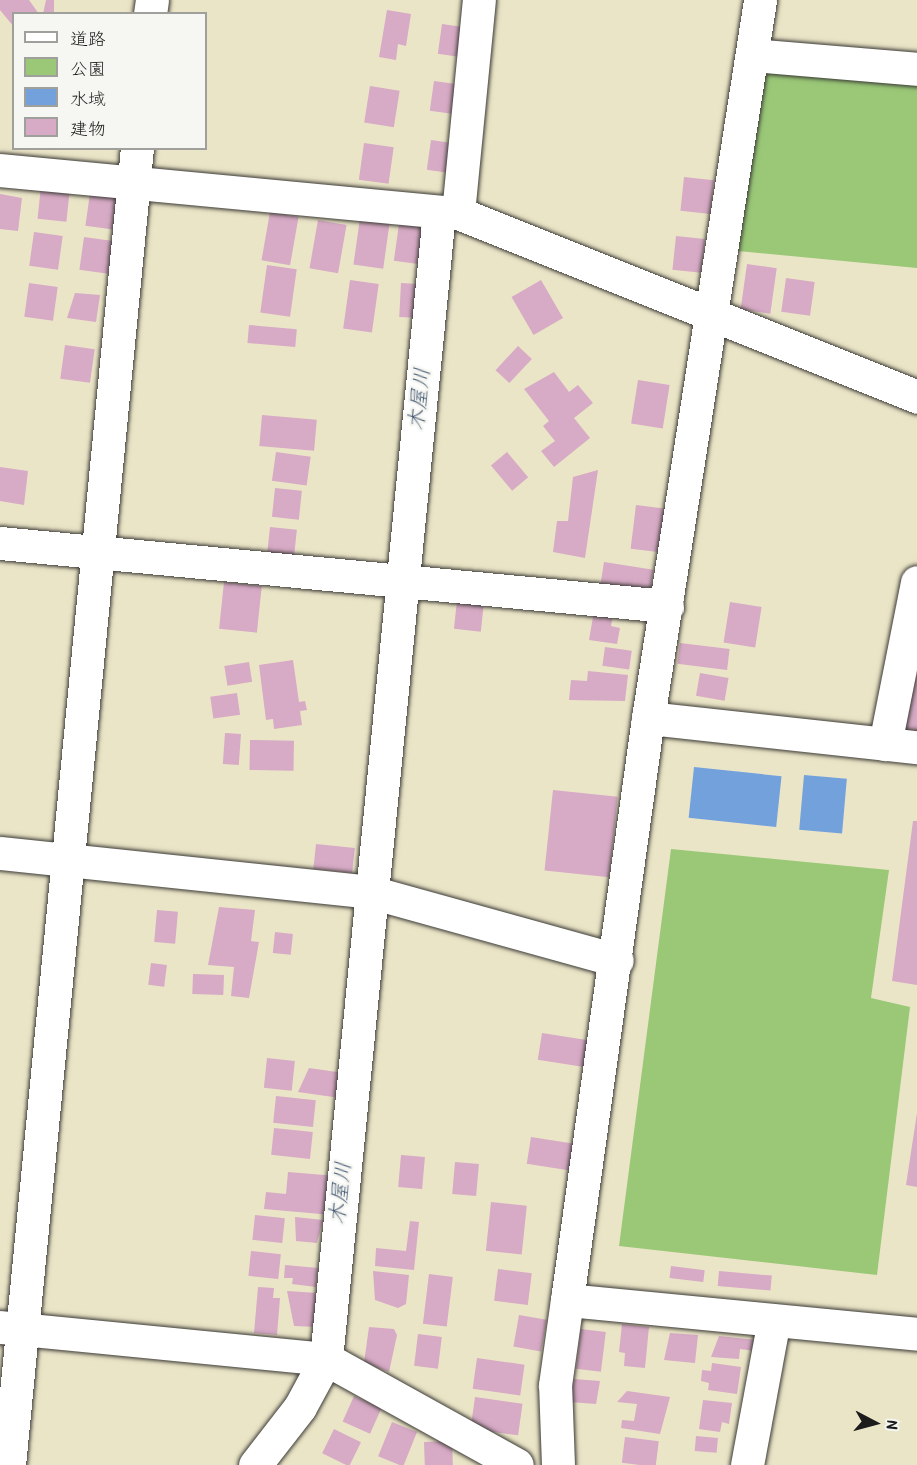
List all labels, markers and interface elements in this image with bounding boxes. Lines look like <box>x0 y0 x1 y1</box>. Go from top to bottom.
legend <box>12 12 207 150</box>
text: 道路 <box>70 26 106 51</box>
text: 公園 <box>70 56 106 81</box>
text: 水域 <box>70 86 106 111</box>
text: 建物 <box>70 116 106 141</box>
water label: 木屋川 <box>403 366 435 432</box>
water label: 木屋川 <box>324 1160 356 1226</box>
north arrow <box>845 1393 905 1453</box>
text: N <box>882 1419 904 1430</box>

